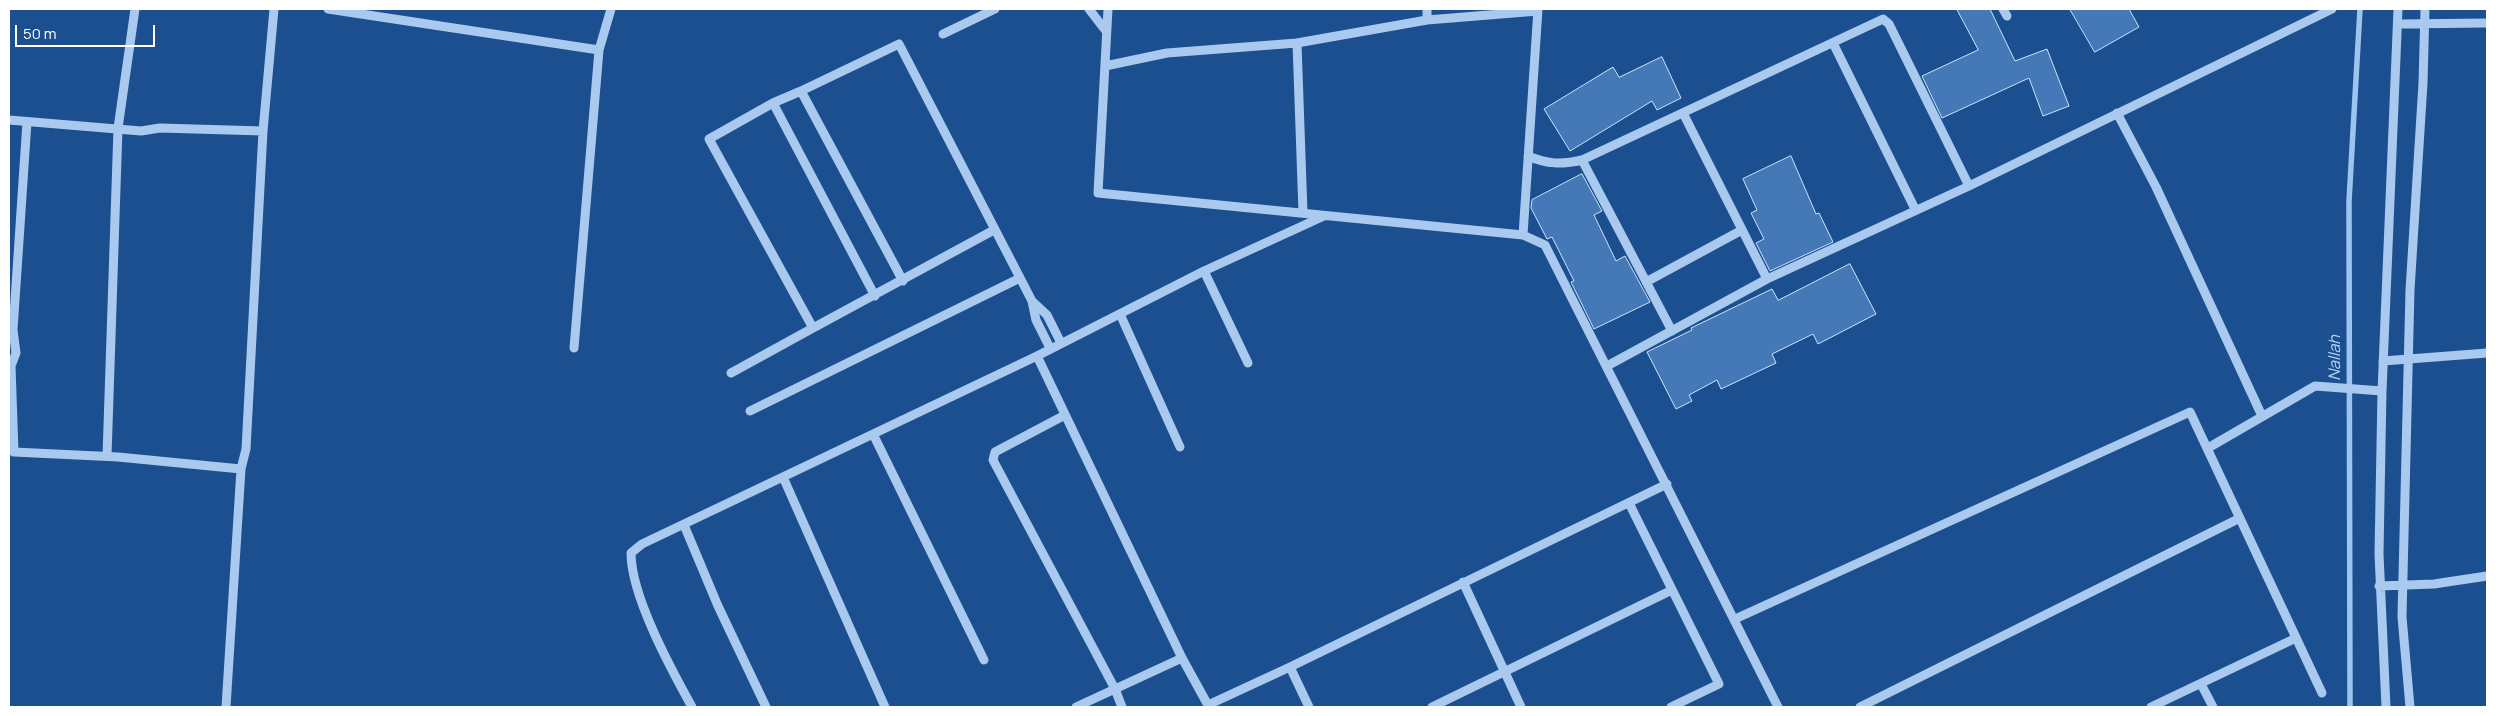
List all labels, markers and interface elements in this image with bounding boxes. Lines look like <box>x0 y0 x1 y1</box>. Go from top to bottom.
scale bar <box>18 15 158 47</box>
text: 50 m <box>23 23 57 44</box>
water label: Nallah <box>2326 335 2346 381</box>

